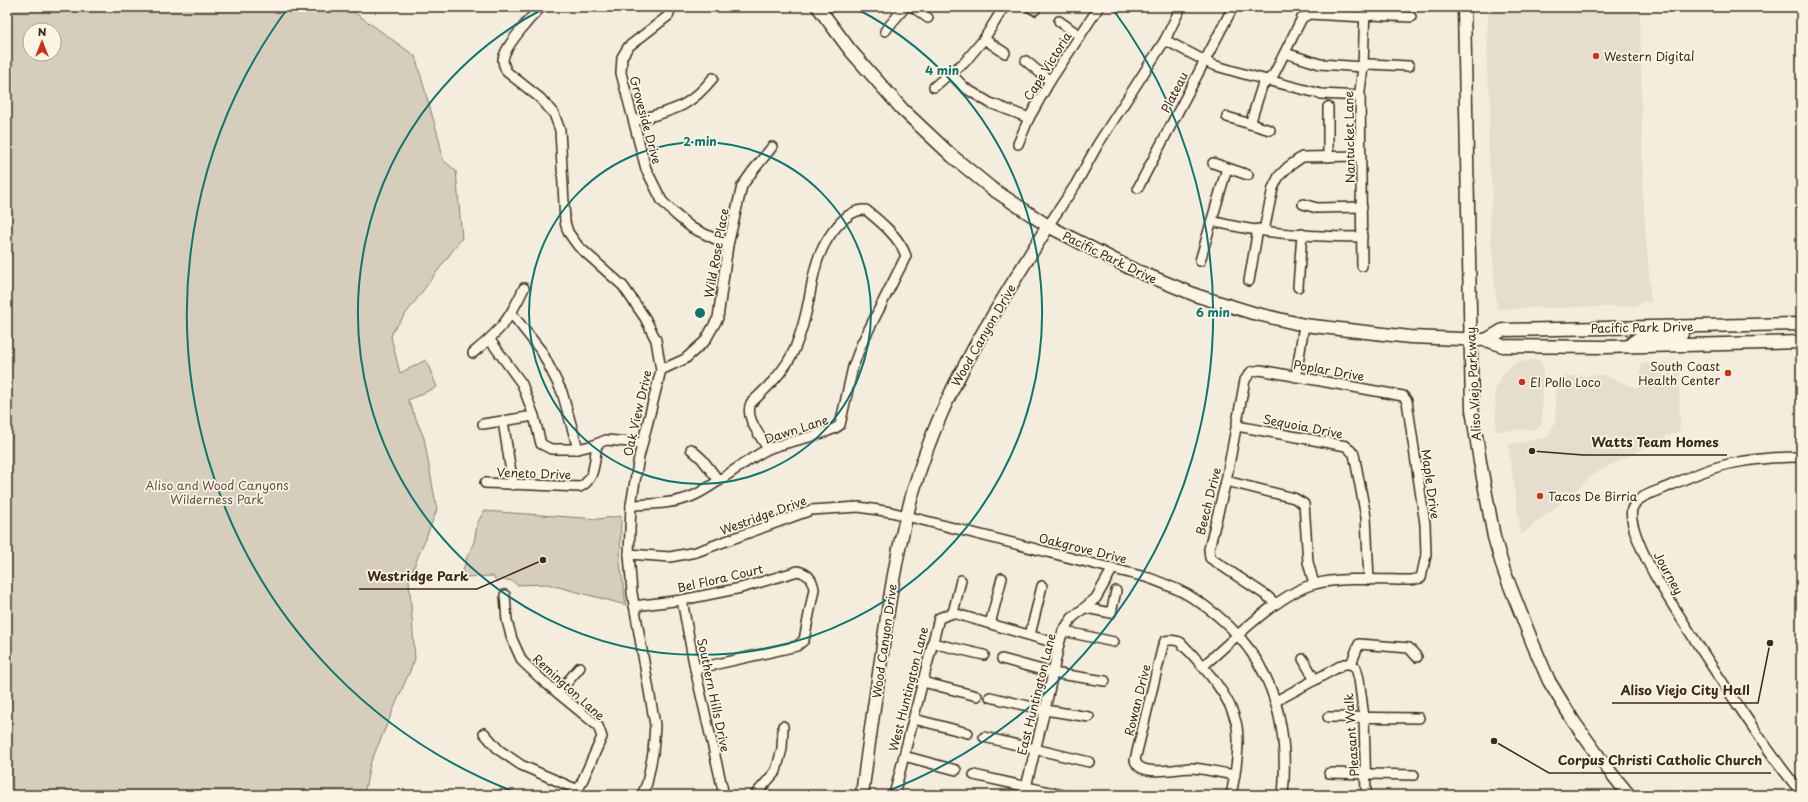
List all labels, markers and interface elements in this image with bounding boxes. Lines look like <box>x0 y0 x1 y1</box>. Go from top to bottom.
north arrow <box>22 22 62 62</box>
text: N <box>38 23 47 40</box>
street label: Cape Victoria <box>1019 28 1076 104</box>
place label: Western Digital <box>1604 47 1694 65</box>
marker: Western Digital <box>1591 51 1601 61</box>
text: 4 min <box>925 61 959 79</box>
street label: Plateau <box>1156 68 1192 116</box>
street label: Groveside Drive <box>626 74 666 166</box>
street label: Nantucket Lane <box>1339 91 1359 183</box>
text: 2 min <box>683 132 717 150</box>
street label: Wild Rose Place <box>699 207 733 299</box>
street label: Pacific Park Drive <box>1060 226 1161 288</box>
street label: Wood Canyon Drive <box>946 281 1020 389</box>
text: 6 min <box>1196 303 1230 321</box>
centre of rings <box>693 306 707 320</box>
street label: Pacific Park Drive <box>1590 317 1694 337</box>
street label: Aliso Viejo Parkway <box>1461 327 1485 441</box>
street label: Poplar Drive <box>1292 355 1366 385</box>
place label: South Coast Health Center <box>1638 357 1720 389</box>
street label: Oak View Drive <box>618 368 656 458</box>
marker: South Coast Health Center <box>1723 368 1733 378</box>
place label: El Pollo Loco <box>1530 373 1601 391</box>
marker: El Pollo Loco <box>1517 377 1527 387</box>
street label: Sequoia Drive <box>1261 409 1345 443</box>
street label: Dawn Lane <box>761 410 831 448</box>
callout: Watts Team Homes <box>1583 430 1727 455</box>
text: Watts Team Homes <box>1591 432 1719 451</box>
street label: Maple Drive <box>1417 448 1445 520</box>
street label: Veneto Drive <box>496 463 572 483</box>
street label: Beech Drive <box>1191 465 1225 537</box>
park label: Aliso and Wood Canyons Wilderness Park <box>145 476 289 508</box>
place label: Tacos De Birria <box>1548 487 1638 505</box>
street label: Westridge Drive <box>717 491 809 539</box>
marker: Tacos De Birria <box>1535 491 1545 501</box>
street label: Oakgrove Drive <box>1037 528 1129 568</box>
street label: Journey <box>1650 548 1688 598</box>
street label: Bel Flora Court <box>675 559 765 597</box>
callout: Westridge Park <box>359 564 477 589</box>
text: Westridge Park <box>367 566 469 585</box>
street label: Wood Canyon Drive <box>867 583 901 699</box>
street label: West Huntington Lane <box>884 624 932 753</box>
street label: East Huntington Lane <box>1012 631 1060 757</box>
street label: Southern Hills Drive <box>693 637 735 753</box>
street label: Remington Lane <box>529 650 609 724</box>
street label: Rowan Drive <box>1119 662 1155 738</box>
callout: Aliso Viejo City Hall <box>1612 678 1758 703</box>
text: Aliso Viejo City Hall <box>1619 680 1750 699</box>
street label: Pleasant Walk <box>1339 693 1363 777</box>
callout: Corpus Christi Catholic Church <box>1549 748 1771 773</box>
text: Corpus Christi Catholic Church <box>1558 750 1762 769</box>

